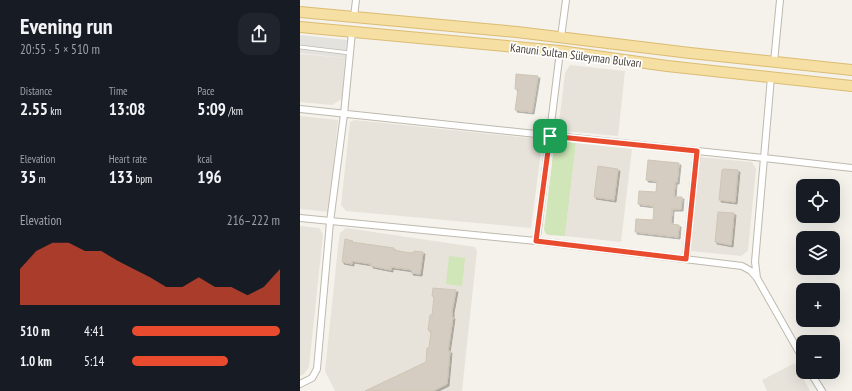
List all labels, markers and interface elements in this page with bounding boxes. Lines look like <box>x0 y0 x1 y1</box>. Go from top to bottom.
text: Evening run <box>20 12 113 40</box>
button: share <box>238 13 280 55</box>
street label: Kanuni Sultan Süleyman Bulvarı <box>509 39 643 71</box>
text: 20:55 · 5 × 510 m <box>20 41 100 58</box>
text: Distance <box>20 84 52 98</box>
text: Time <box>109 84 128 98</box>
text: Pace <box>197 84 215 98</box>
text: 2.55 <box>20 98 48 120</box>
text: 13:08 <box>109 98 145 120</box>
text: 5:09 <box>197 98 226 120</box>
text: km <box>48 104 62 118</box>
text: /km <box>226 104 243 118</box>
pin <box>533 119 567 153</box>
icon: arrive <box>539 125 561 147</box>
text: Elevation <box>20 152 55 166</box>
text: Heart rate <box>109 152 147 166</box>
text: kcal <box>197 152 212 166</box>
text: 35 <box>20 166 36 188</box>
text: 133 <box>109 166 133 188</box>
text: 196 <box>197 166 222 188</box>
text: m <box>36 172 46 186</box>
text: bpm <box>133 172 152 186</box>
map controls <box>796 179 840 379</box>
button: locate <box>796 179 840 223</box>
text: Elevation <box>20 212 62 229</box>
text: 216–222 m <box>227 212 280 229</box>
button: layers <box>796 231 840 275</box>
button: + <box>796 283 840 327</box>
text: 510 m <box>20 323 50 340</box>
text: 4:41 <box>84 323 104 340</box>
button: − <box>796 335 840 379</box>
text: 1.0 km <box>20 353 52 370</box>
text: 5:14 <box>84 353 104 370</box>

